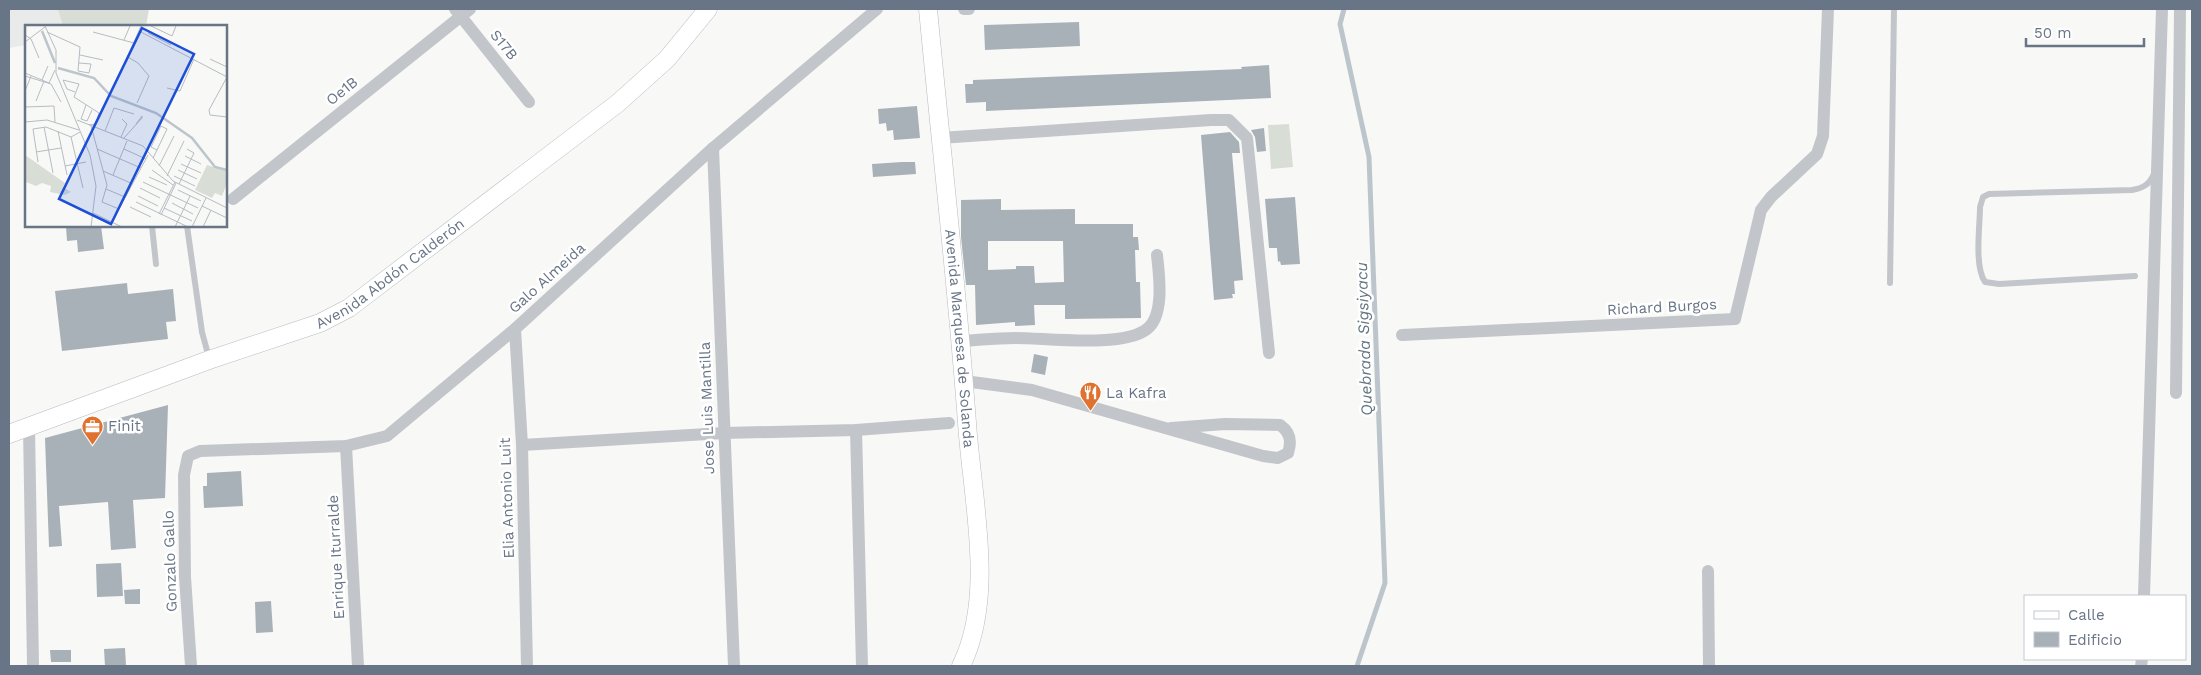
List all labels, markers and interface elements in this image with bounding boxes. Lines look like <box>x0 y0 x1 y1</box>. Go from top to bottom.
scale bar <box>2026 15 2144 47</box>
text: 50 m <box>2034 24 2071 42</box>
inset map <box>25 25 228 228</box>
street label: S17B <box>486 26 522 64</box>
street label: Oe1B <box>323 73 361 109</box>
street label: Avenida Abdón Calderón <box>313 214 468 333</box>
street label: Avenida Marquesa de Solanda <box>941 228 978 449</box>
street label: Galo Almeida <box>505 239 589 317</box>
water label: Quebrada Sigsiyacu <box>1352 261 1376 416</box>
street label: Richard Burgos <box>1607 295 1718 319</box>
street label: Jose Luis Mantilla <box>696 341 718 475</box>
restaurant icon: La Kafra <box>1078 381 1102 412</box>
place label: La Kafra <box>1106 384 1167 402</box>
office icon: Finit <box>80 414 104 445</box>
place label: Finit <box>108 417 141 435</box>
street label: Elia Antonio Luit <box>496 437 518 559</box>
street label: Enrique Iturralde <box>324 494 348 620</box>
street label: Gonzalo Gallo <box>159 510 181 612</box>
legend <box>2024 595 2186 660</box>
text: Calle <box>2068 606 2105 624</box>
text: Edificio <box>2068 631 2122 649</box>

